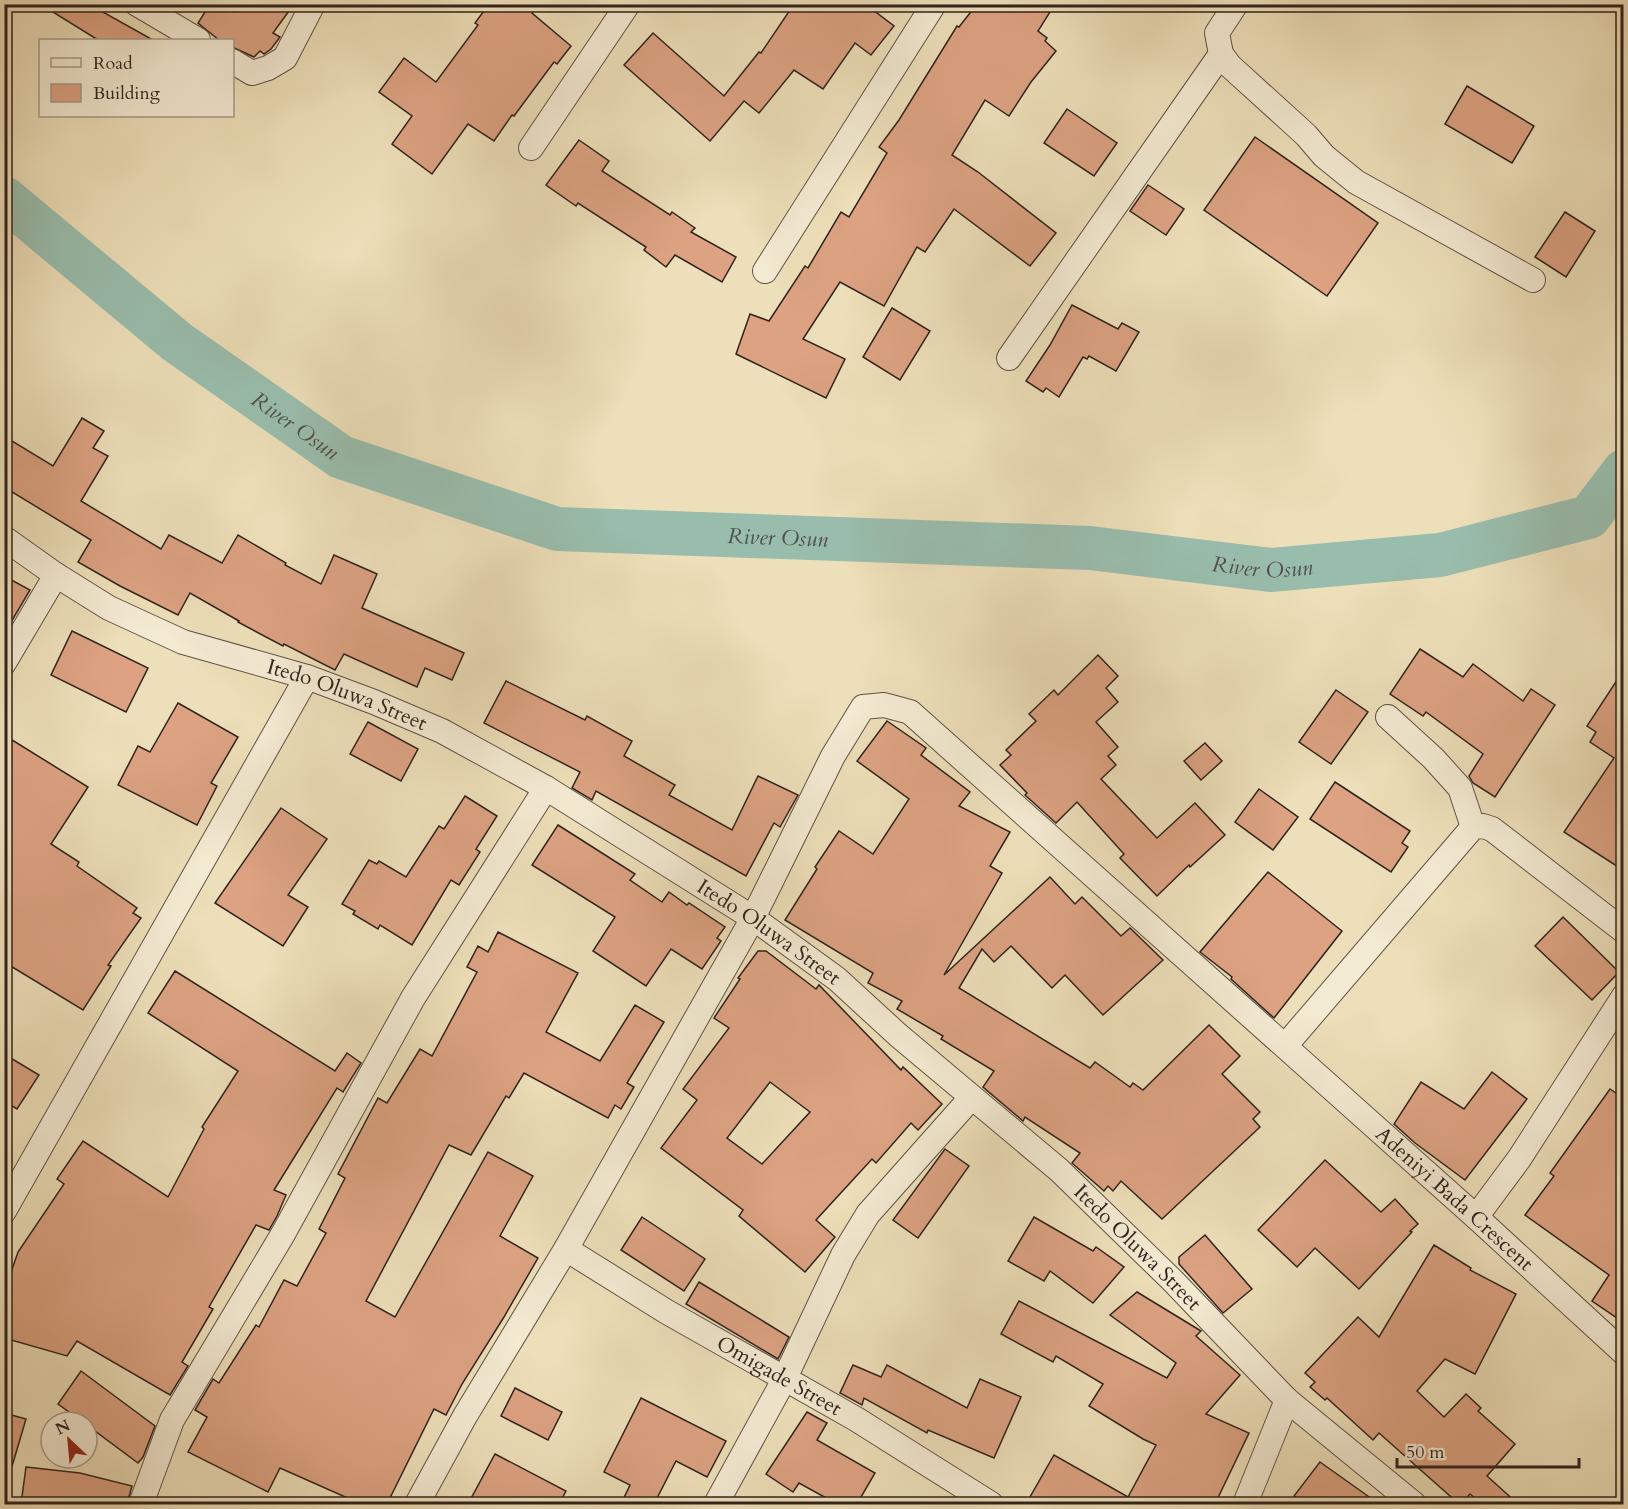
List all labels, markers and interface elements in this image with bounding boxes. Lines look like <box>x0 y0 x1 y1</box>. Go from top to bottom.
legend <box>39 39 234 117</box>
text: Road <box>93 51 133 76</box>
text: Building <box>93 81 161 106</box>
water label: River Osun <box>245 385 345 467</box>
water label: River Osun <box>727 521 829 555</box>
water label: River Osun <box>1210 549 1314 586</box>
street label: Itedo Oluwa Street <box>264 652 432 738</box>
street label: Itedo Oluwa Street <box>691 872 847 992</box>
street label: Adeniyi Bada Crescent <box>1369 1120 1540 1278</box>
street label: Itedo Oluwa Street <box>1067 1178 1208 1317</box>
street label: Omigade Street <box>711 1329 847 1423</box>
north arrow <box>39 1410 99 1470</box>
text: N <box>52 1414 74 1440</box>
scale bar <box>1397 1431 1578 1469</box>
text: 50 m <box>1406 1440 1445 1465</box>

